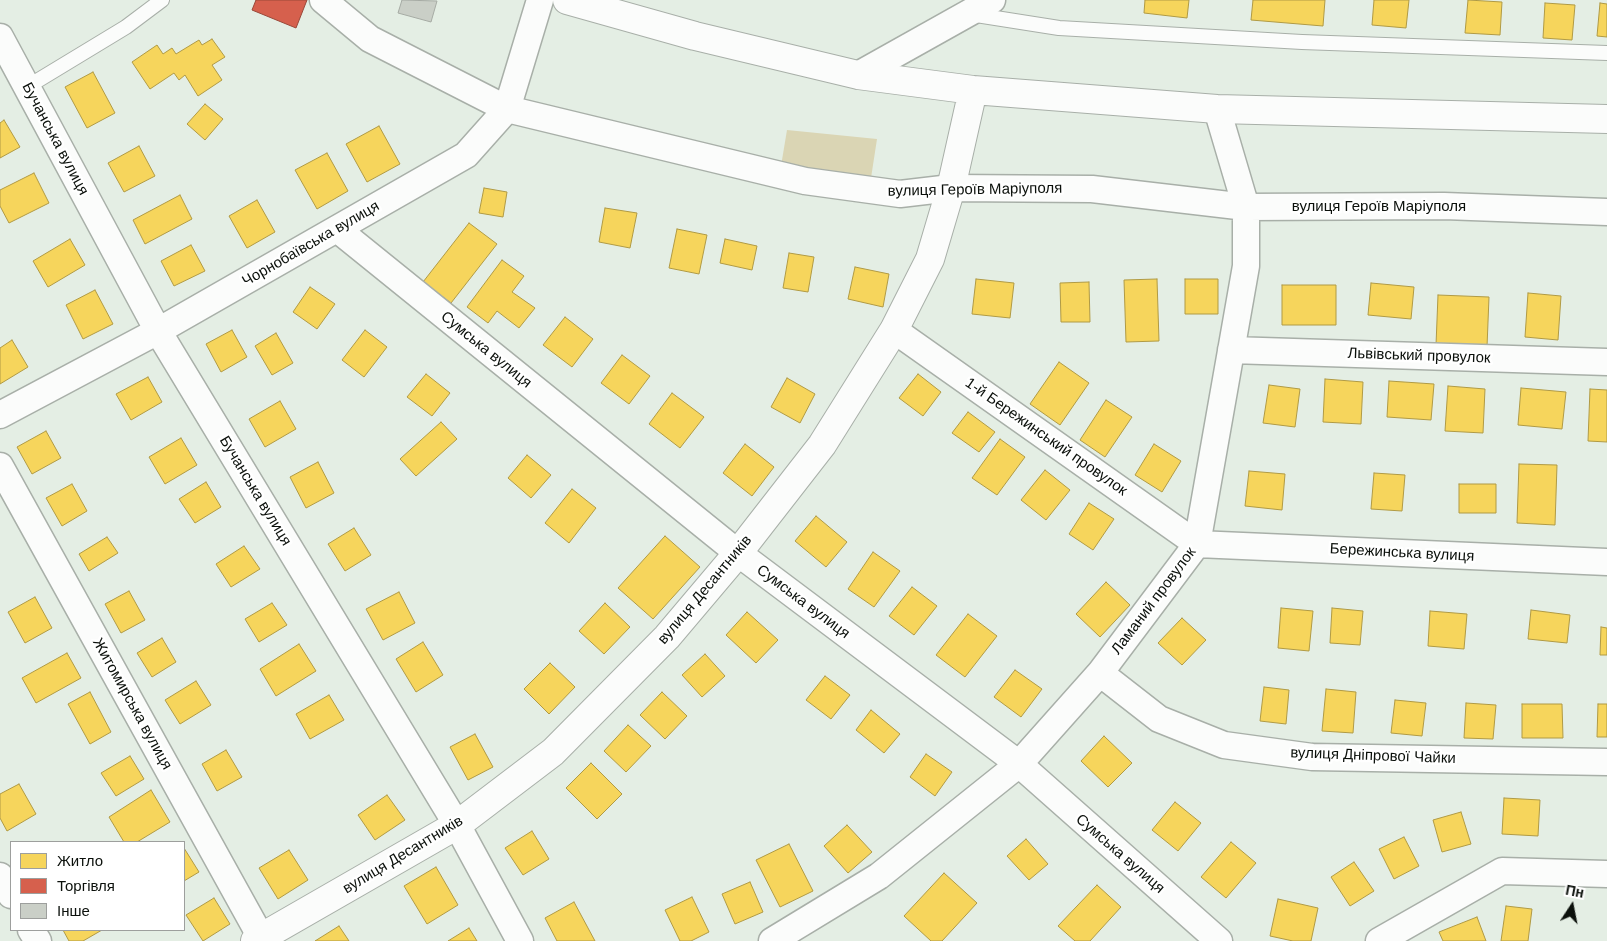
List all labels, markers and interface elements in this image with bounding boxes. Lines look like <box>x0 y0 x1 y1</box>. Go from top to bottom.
street label: Бучанська вулиця <box>18 80 92 198</box>
street label: вулиця Героїв Маріуполя <box>888 179 1062 201</box>
street label: Чорнобаївська вулиця <box>239 197 383 291</box>
street label: вулиця Героїв Маріуполя <box>1292 198 1466 216</box>
street label: Сумська вулиця <box>437 308 535 392</box>
street label: Львівський провулок <box>1347 345 1491 367</box>
street label: 1-й Бережинський провулок <box>962 374 1130 500</box>
street label: Бучанська вулиця <box>215 433 295 549</box>
street label: вулиця Десантників <box>654 532 756 648</box>
street label: Бережинська вулиця <box>1329 540 1475 566</box>
street label: Ламаний провулок <box>1108 544 1200 658</box>
street label: Сумська вулиця <box>753 561 853 643</box>
street label: Житомирська вулиця <box>88 635 176 773</box>
street label: вулиця Дніпрової Чайки <box>1290 744 1456 768</box>
street label: Сумська вулиця <box>1072 811 1168 897</box>
street label: вулиця Десантників <box>340 812 466 898</box>
legend <box>10 841 185 931</box>
text: Житло <box>57 852 103 869</box>
text: Торгівля <box>57 877 115 894</box>
north arrow <box>1547 881 1597 931</box>
text: Пн <box>1564 882 1585 901</box>
text: Інше <box>57 902 90 919</box>

